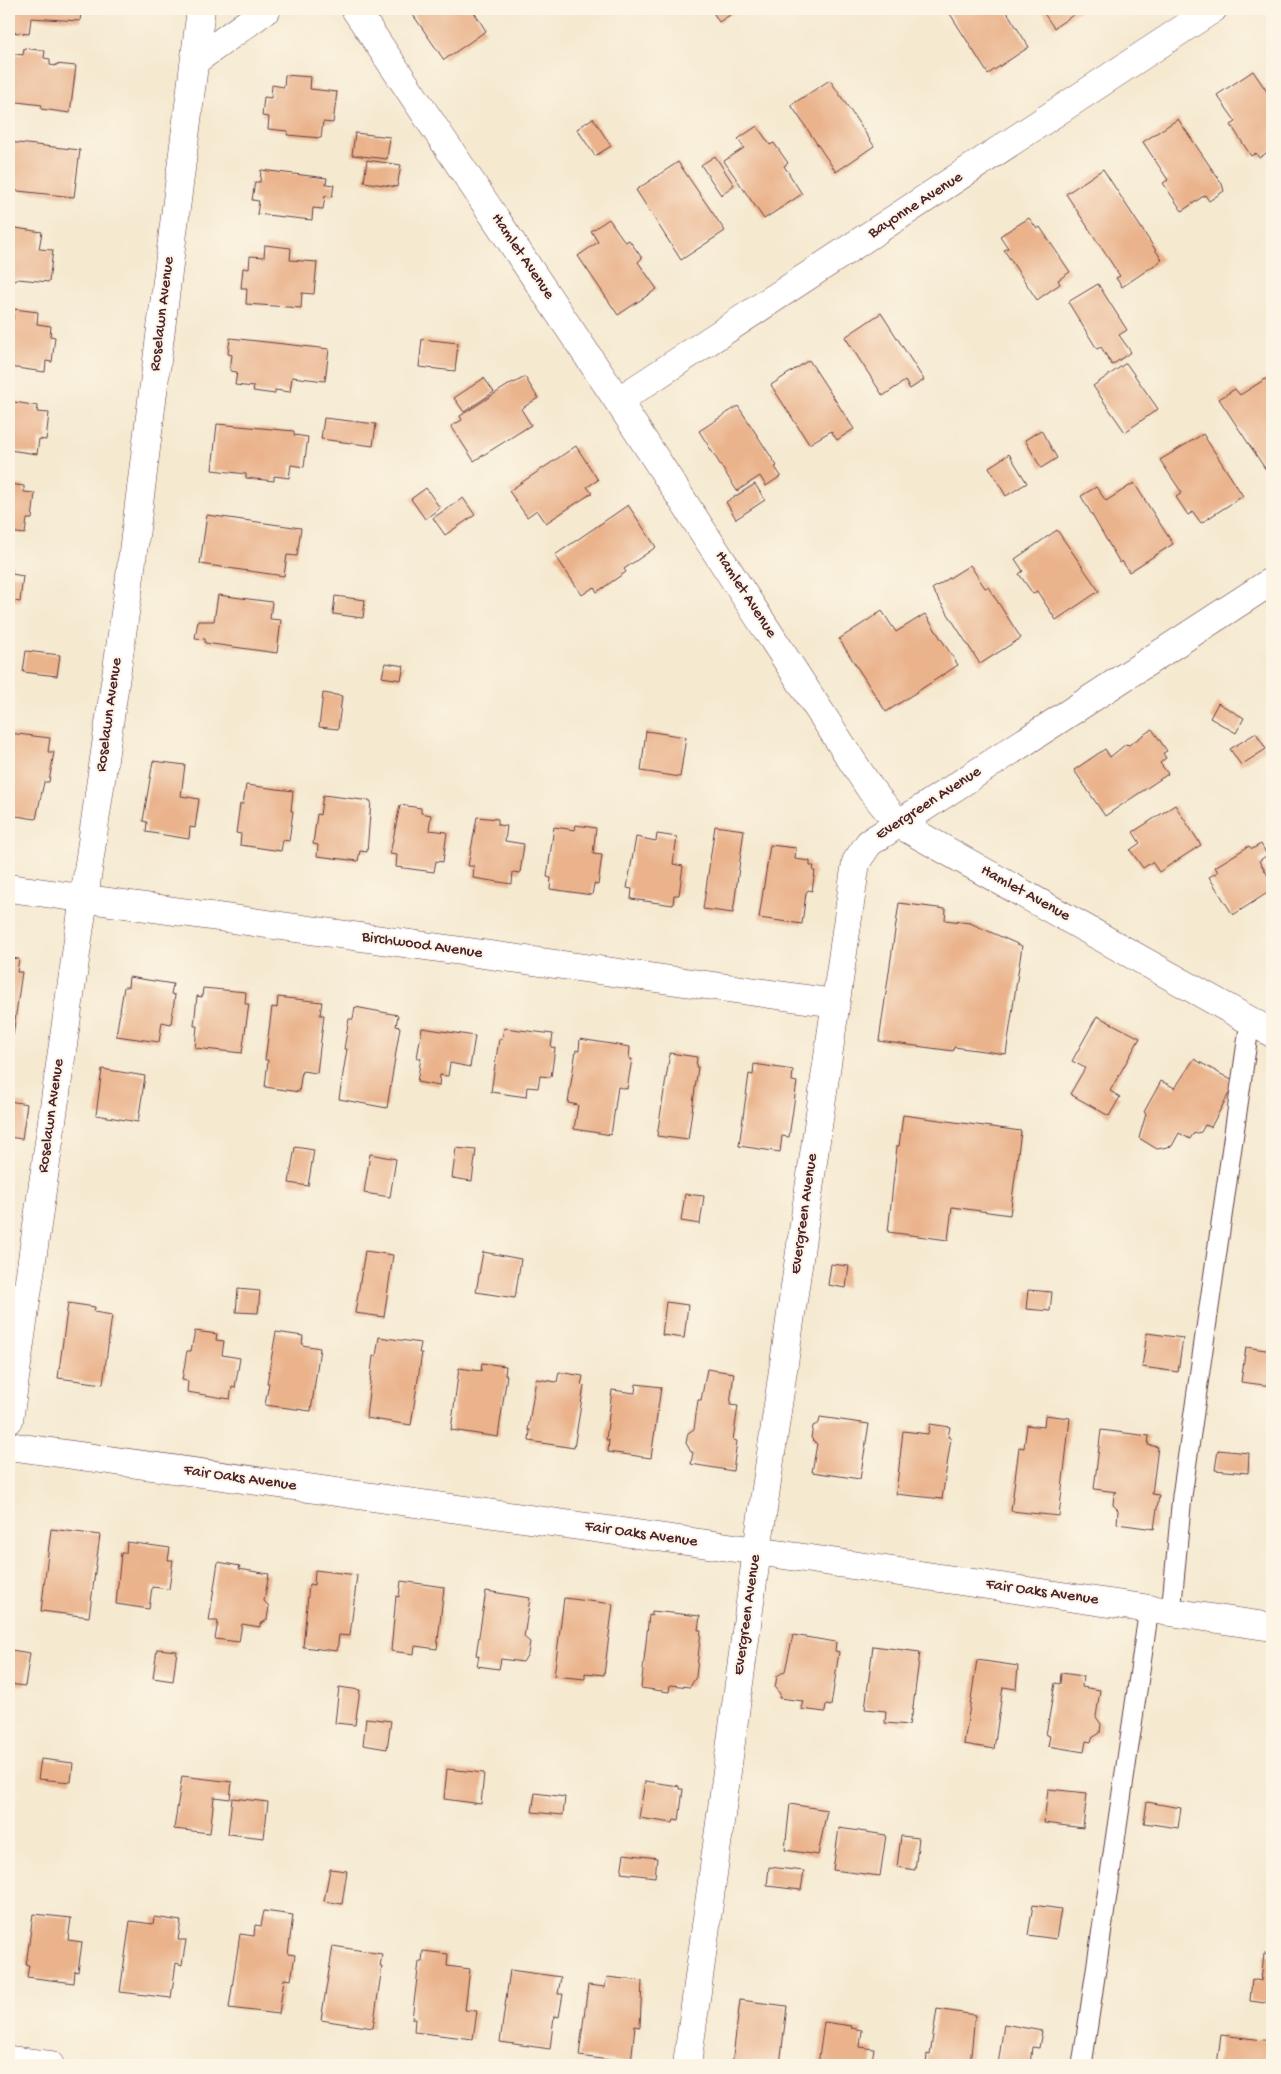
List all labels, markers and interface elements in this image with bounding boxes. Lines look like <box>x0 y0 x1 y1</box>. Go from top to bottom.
street label: Bayonne Avenue <box>864 168 967 244</box>
street label: Hamlet Avenue <box>486 210 558 304</box>
street label: Roselawn Avenue <box>147 255 180 372</box>
street label: Hamlet Avenue <box>710 548 780 643</box>
street label: Roselawn Avenue <box>93 656 128 773</box>
street label: Evergreen Avenue <box>873 762 986 845</box>
street label: Hamlet Avenue <box>977 862 1074 927</box>
street label: Birchwood Avenue <box>359 928 484 964</box>
street label: Roselawn Avenue <box>35 1057 70 1174</box>
street label: Evergreen Avenue <box>787 1152 823 1276</box>
street label: Fair Oaks Avenue <box>182 1462 298 1496</box>
street label: Fair Oaks Avenue <box>583 1518 699 1552</box>
street label: Evergreen Avenue <box>730 1553 766 1677</box>
street label: Fair Oaks Avenue <box>984 1576 1100 1610</box>

